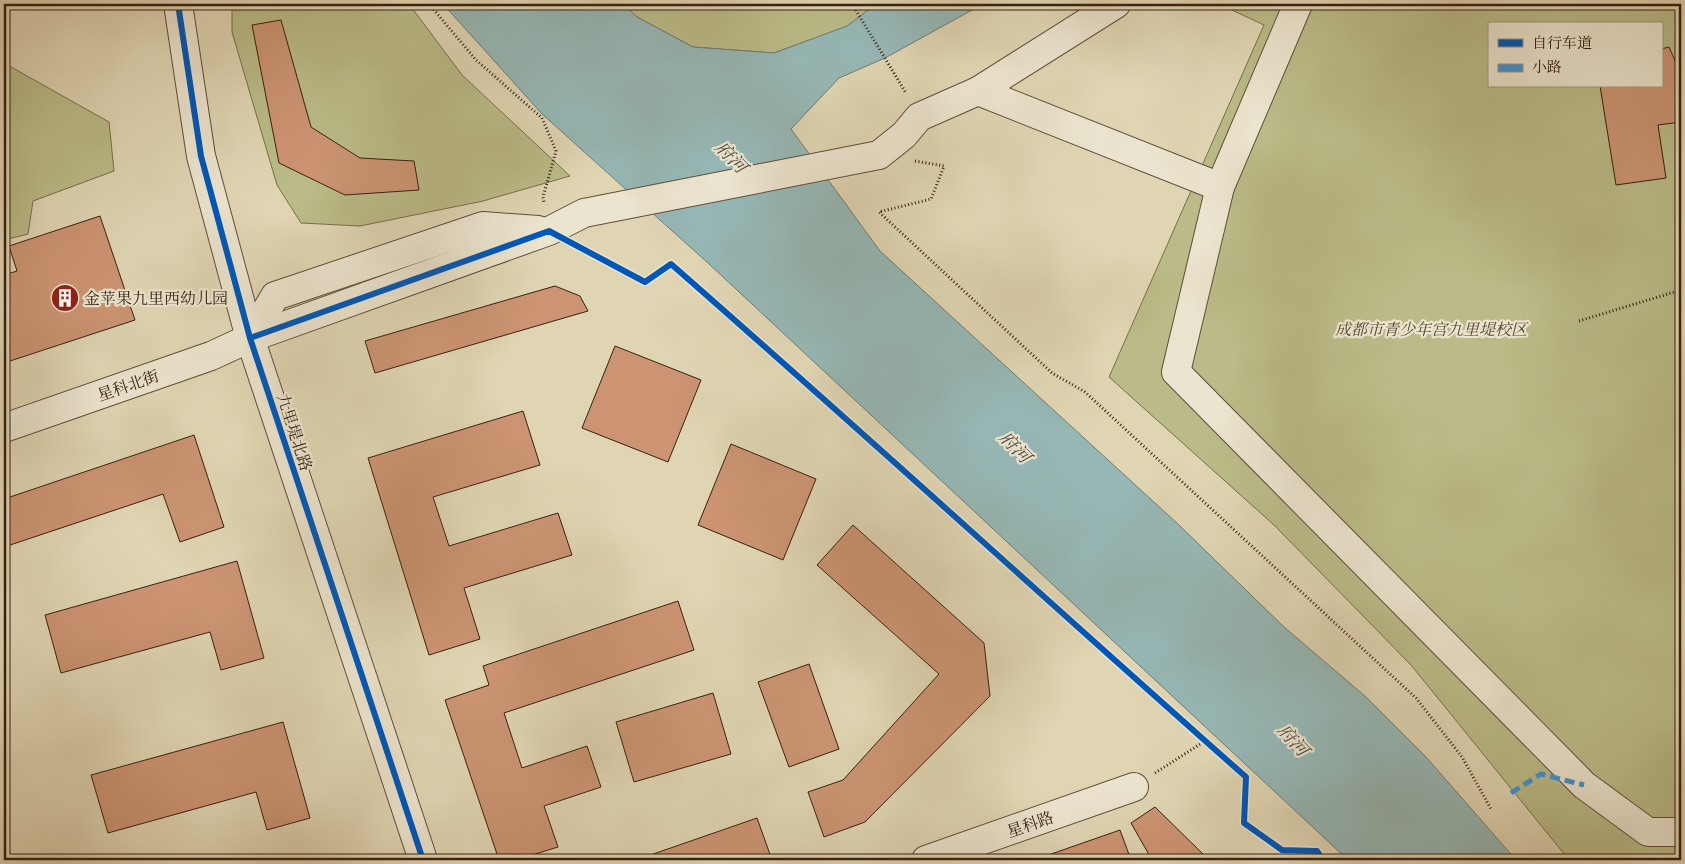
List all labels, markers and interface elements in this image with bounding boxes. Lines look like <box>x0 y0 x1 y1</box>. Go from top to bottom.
legend <box>1488 22 1662 88</box>
text: 自行车道 <box>1532 33 1592 53</box>
text: 小路 <box>1532 57 1562 77</box>
water label: 府河 <box>709 136 754 181</box>
building icon: 金苹果九里西幼儿园 <box>50 283 80 313</box>
place label: 金苹果九里西幼儿园 <box>84 288 228 310</box>
park label: 成都市青少年宫九里堤校区 <box>1335 319 1529 341</box>
street label: 星科北街 <box>94 365 162 407</box>
street label: 九里堤北路 <box>271 391 317 474</box>
water label: 府河 <box>993 426 1038 471</box>
water label: 府河 <box>1271 719 1316 764</box>
street label: 星科路 <box>1004 807 1057 843</box>

